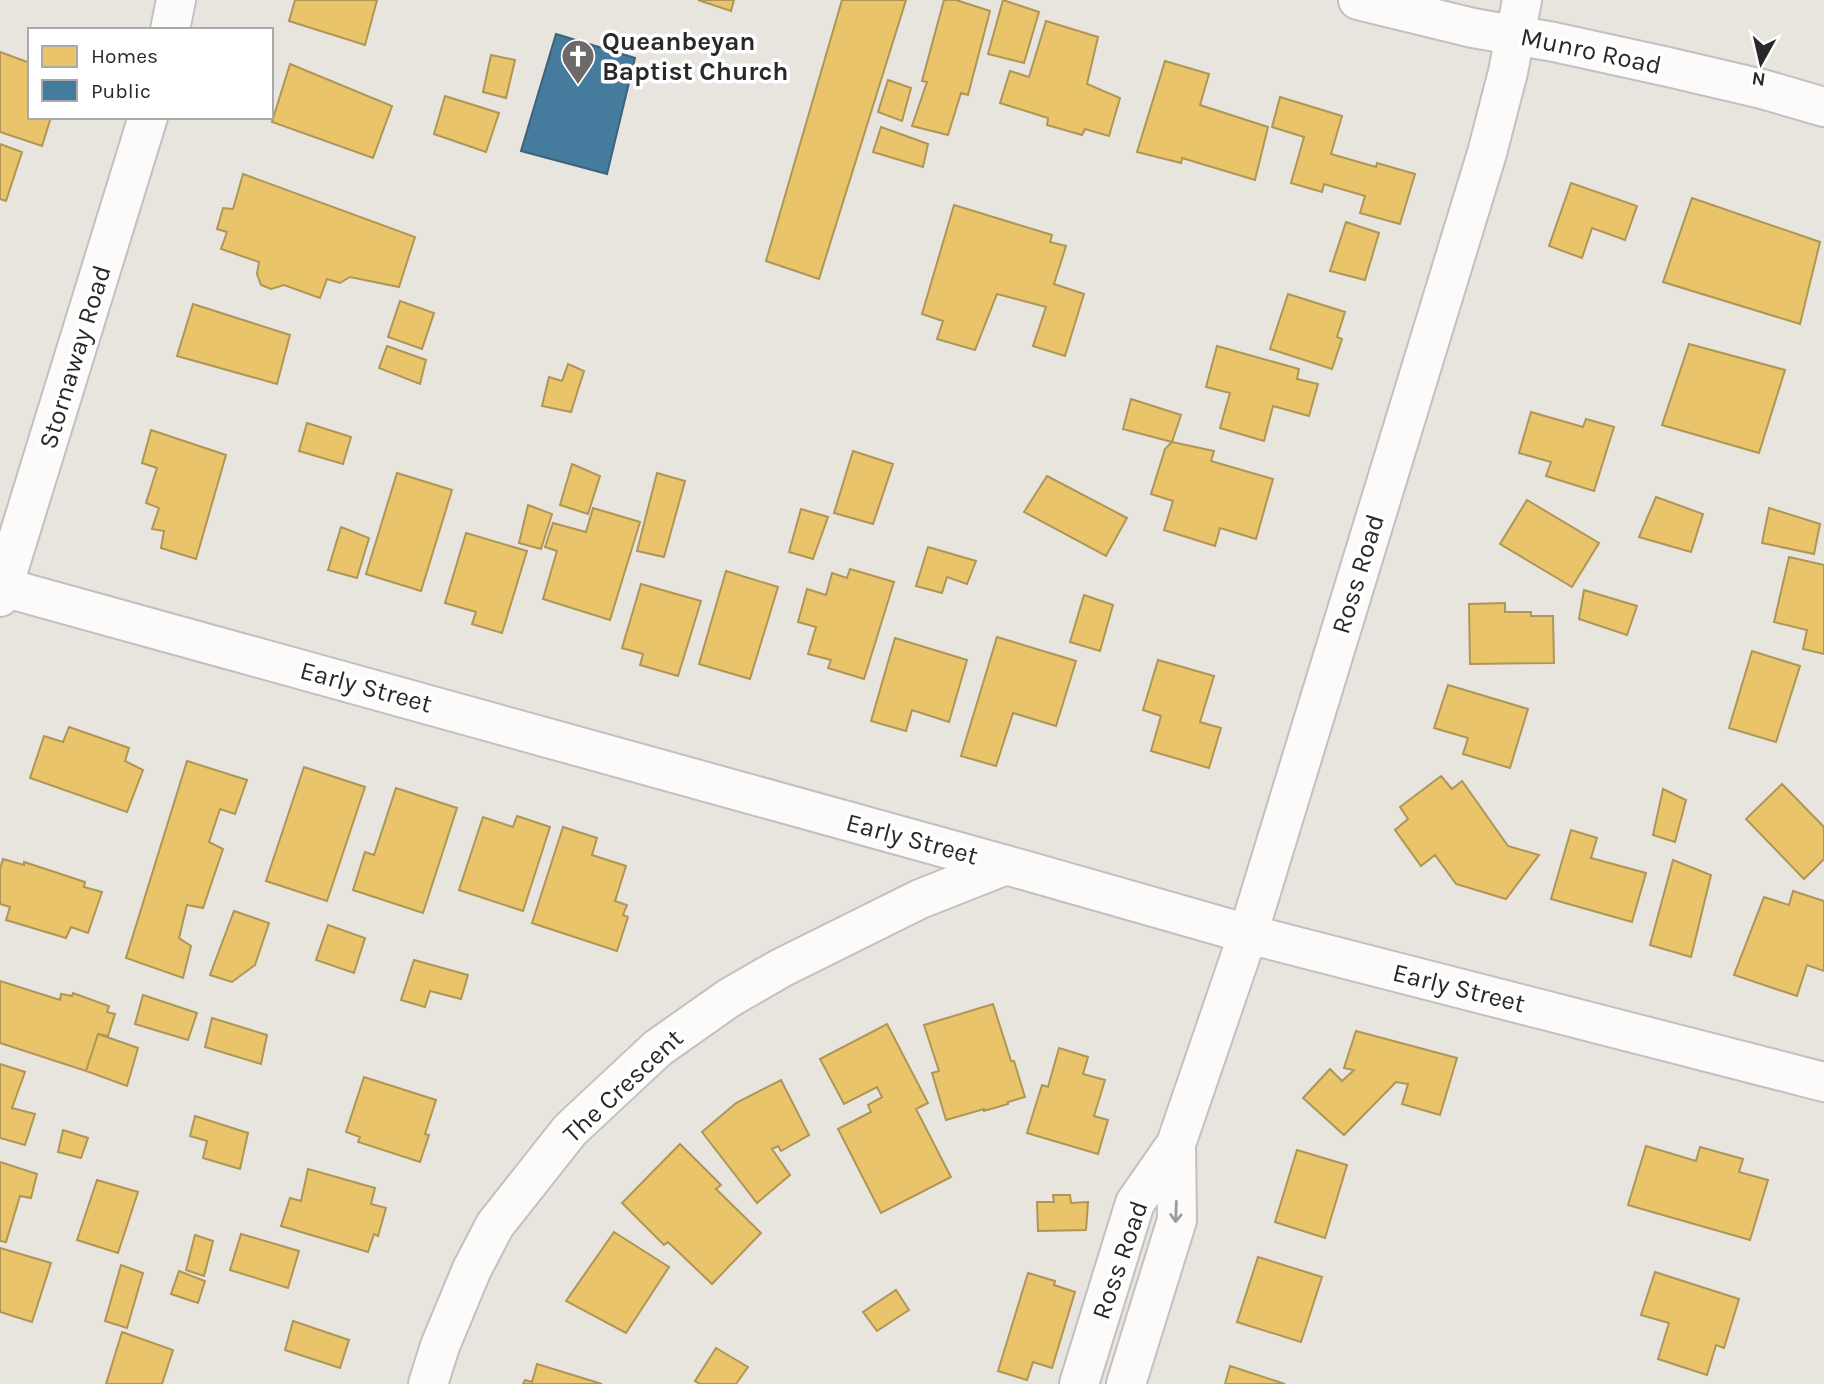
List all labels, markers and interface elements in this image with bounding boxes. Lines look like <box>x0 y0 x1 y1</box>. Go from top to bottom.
street label: Munro Road <box>1518 21 1664 81</box>
place label: Queanbeyan Baptist Church <box>602 26 788 87</box>
legend <box>28 28 273 119</box>
north arrow <box>1726 28 1796 98</box>
church icon: Queanbeyan Baptist Church <box>559 37 597 86</box>
text: Homes <box>91 44 158 68</box>
text: N <box>1750 67 1767 91</box>
text: Public <box>91 79 151 103</box>
street label: Stornaway Road <box>32 261 118 453</box>
street label: Ross Road <box>1325 510 1391 638</box>
street label: Early Street <box>297 655 436 720</box>
street label: Early Street <box>843 807 982 872</box>
street label: Early Street <box>1390 957 1529 1019</box>
street label: The Crescent <box>557 1022 690 1149</box>
street label: Ross Road <box>1085 1197 1155 1323</box>
one-way arrow <box>1170 1200 1183 1223</box>

